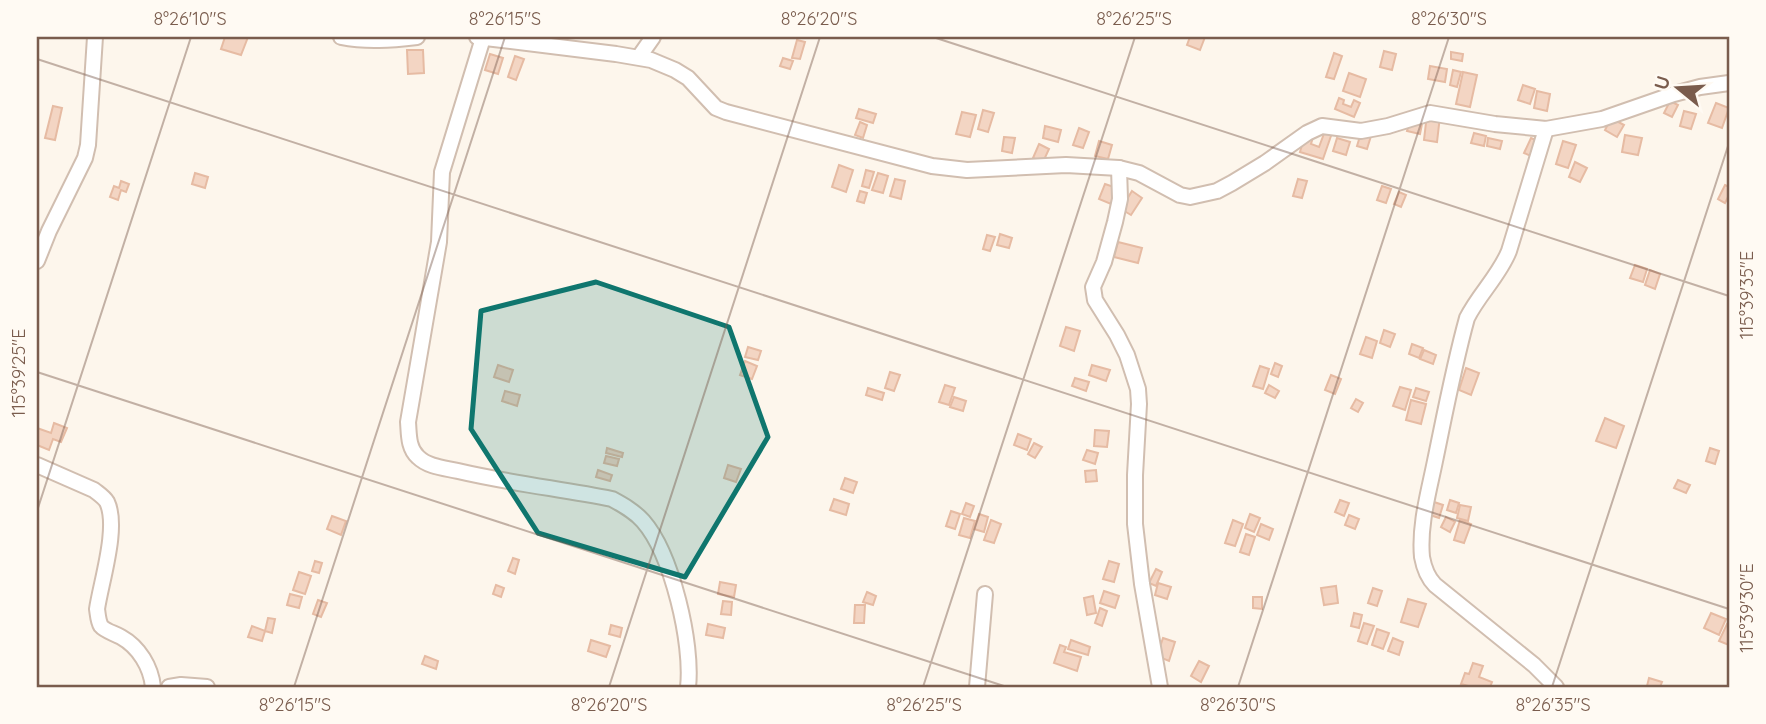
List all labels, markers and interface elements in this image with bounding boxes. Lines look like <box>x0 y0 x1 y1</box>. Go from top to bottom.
text: 8°26'10"S <box>153 7 227 30</box>
text: 8°26'15"S <box>469 7 541 30</box>
text: 8°26'20"S <box>781 7 857 30</box>
text: 8°26'25"S <box>1096 7 1172 30</box>
text: 8°26'30"S <box>1411 7 1487 30</box>
north arrow <box>1644 52 1714 122</box>
text: U <box>1648 73 1675 93</box>
text: 115°39'35"E <box>1735 251 1758 339</box>
text: 115°39'25"E <box>7 329 30 417</box>
text: 115°39'30"E <box>1735 563 1758 653</box>
text: 8°26'15"S <box>259 693 331 716</box>
text: 8°26'20"S <box>571 693 647 716</box>
text: 8°26'25"S <box>886 693 962 716</box>
text: 8°26'30"S <box>1200 693 1276 716</box>
text: 8°26'35"S <box>1515 693 1591 716</box>

